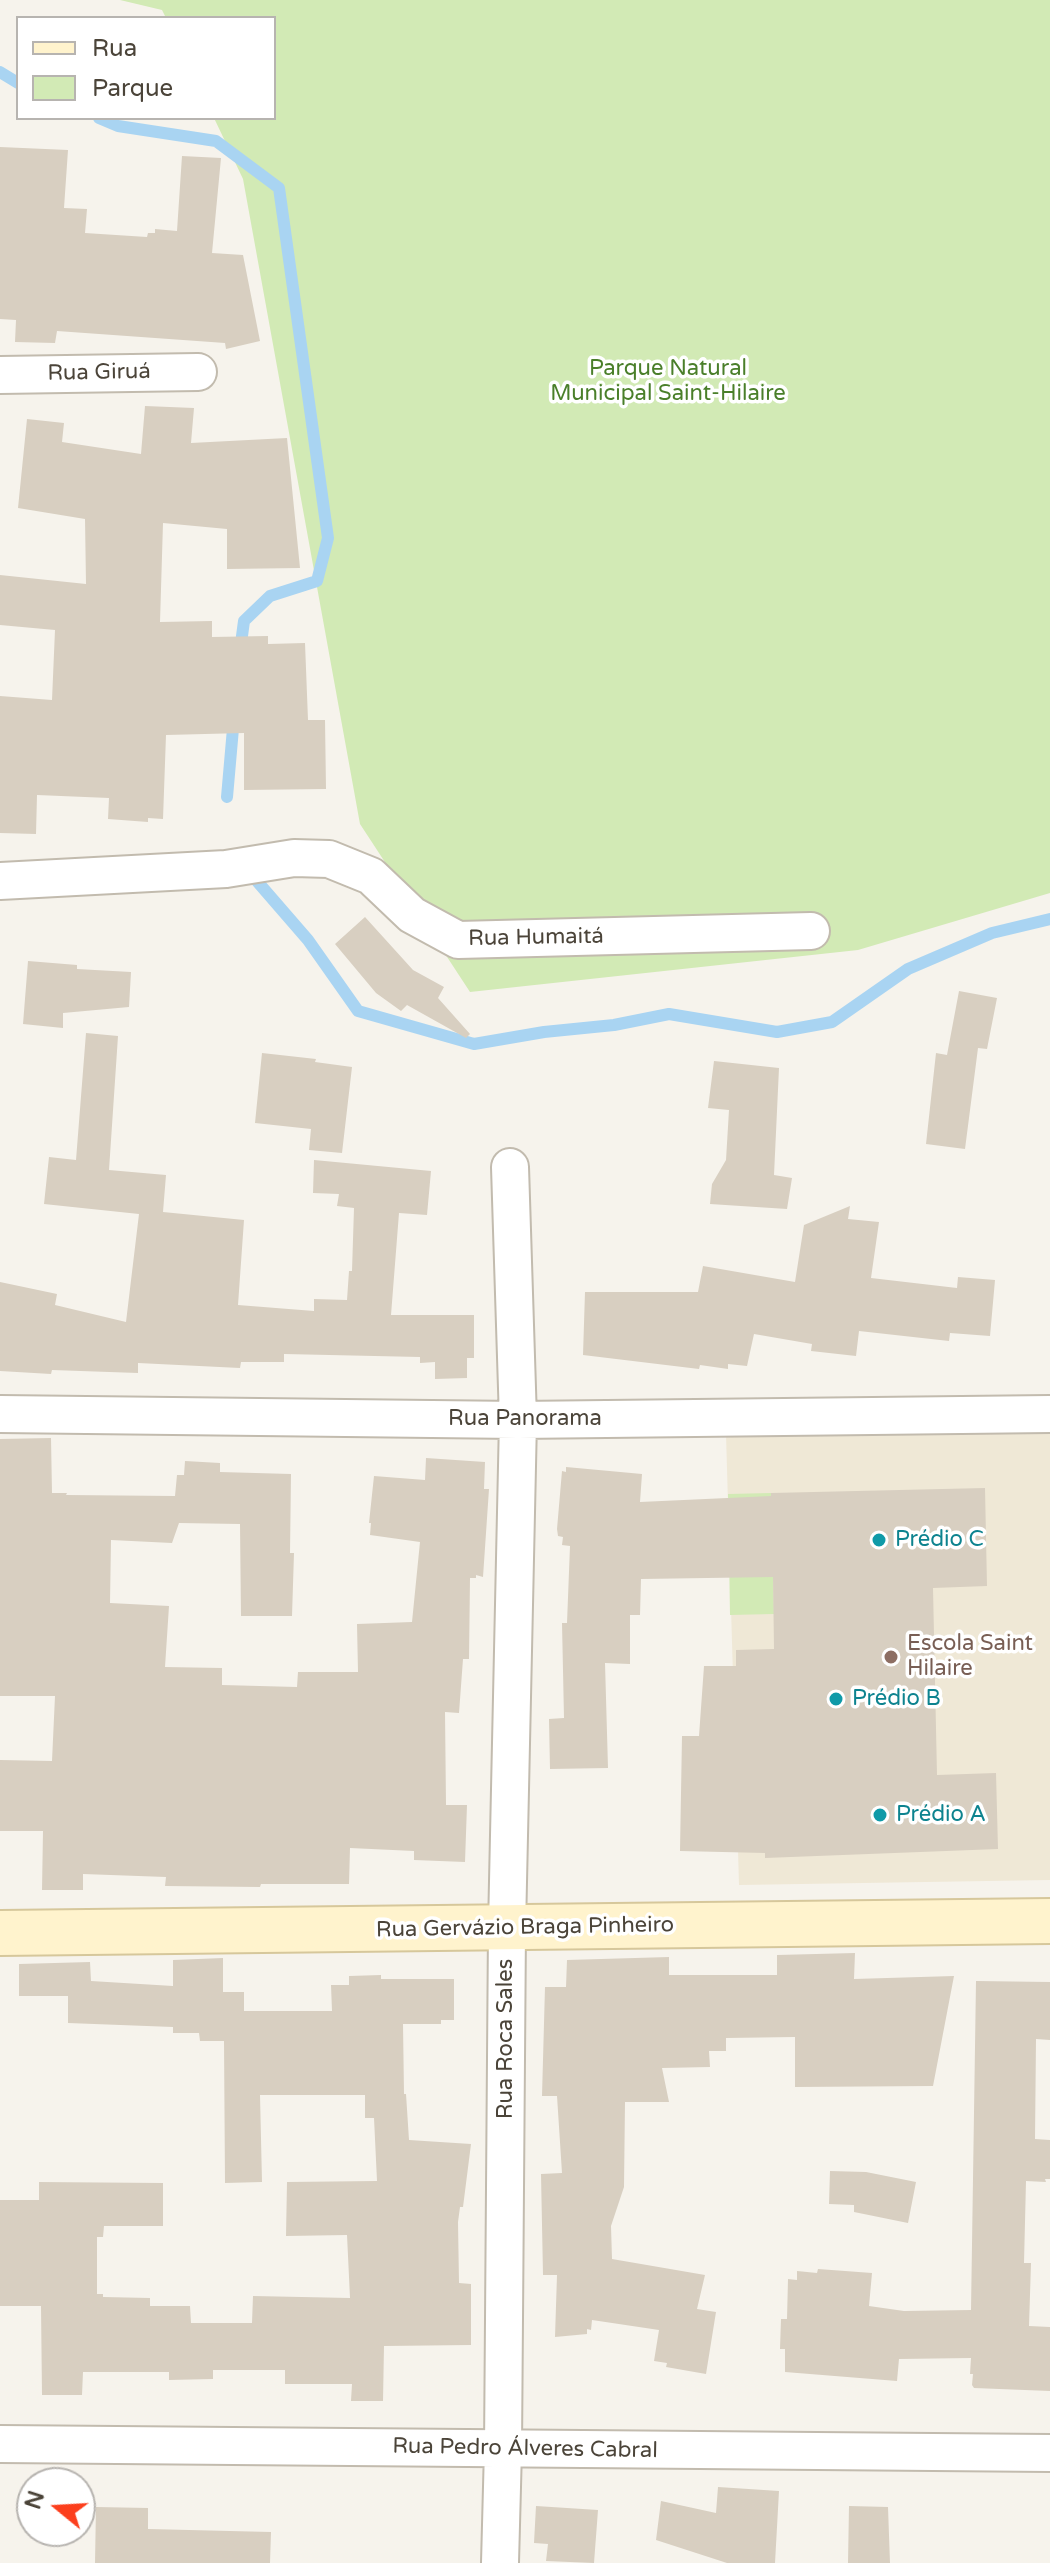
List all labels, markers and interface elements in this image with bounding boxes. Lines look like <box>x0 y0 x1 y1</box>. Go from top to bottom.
legend <box>16 16 276 120</box>
text: Rua <box>92 34 137 63</box>
text: Parque <box>92 74 173 103</box>
park label: Parque Natural Municipal Saint-Hilaire <box>550 356 786 408</box>
street label: Rua Giruá <box>47 359 151 387</box>
street label: Rua Humaitá <box>468 924 604 952</box>
street label: Rua Panorama <box>448 1406 602 1432</box>
place label: Prédio C <box>895 1527 984 1553</box>
marker: Prédio C <box>870 1531 888 1549</box>
place label: Escola Saint Hilaire <box>907 1631 1033 1682</box>
marker: Escola Saint Hilaire <box>882 1648 900 1666</box>
place label: Prédio B <box>852 1686 941 1712</box>
marker: Prédio B <box>827 1690 845 1708</box>
place label: Prédio A <box>896 1802 986 1828</box>
marker: Prédio A <box>871 1806 889 1824</box>
street label: Rua Gervázio Braga Pinheiro <box>376 1912 674 1944</box>
street label: Rua Roca Sales <box>493 1959 519 2119</box>
street label: Rua Pedro Álveres Cabral <box>392 2433 658 2465</box>
north arrow <box>16 2467 96 2547</box>
text: N <box>20 2488 50 2513</box>

